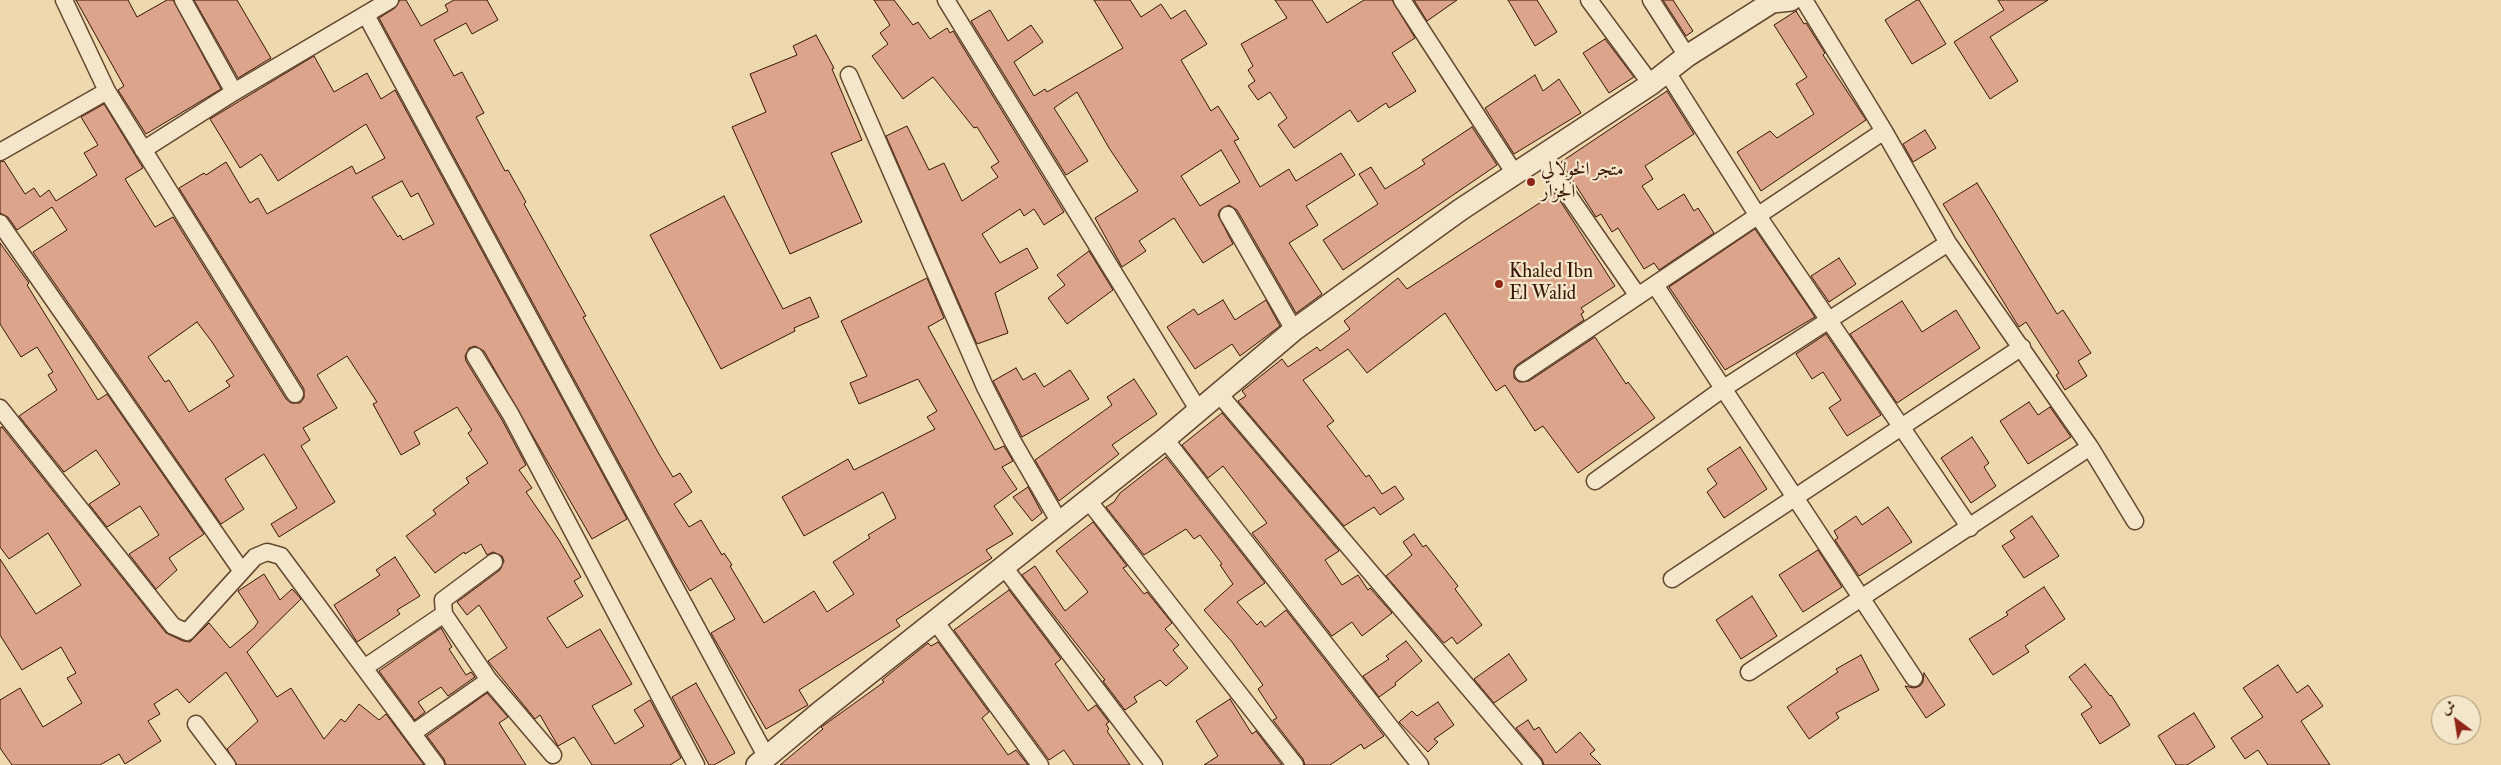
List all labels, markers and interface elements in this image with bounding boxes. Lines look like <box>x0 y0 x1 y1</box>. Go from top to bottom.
place label: متجر الخولالي الجزار <box>1541 160 1624 204</box>
marker: متجر الخولالي الجزار <box>1525 176 1537 188</box>
place label: Khaled Ibn El Walid <box>1509 262 1593 306</box>
marker: Khaled Ibn El Walid <box>1493 278 1505 290</box>
north arrow <box>2431 695 2481 745</box>
text: ش <box>2438 697 2459 718</box>

